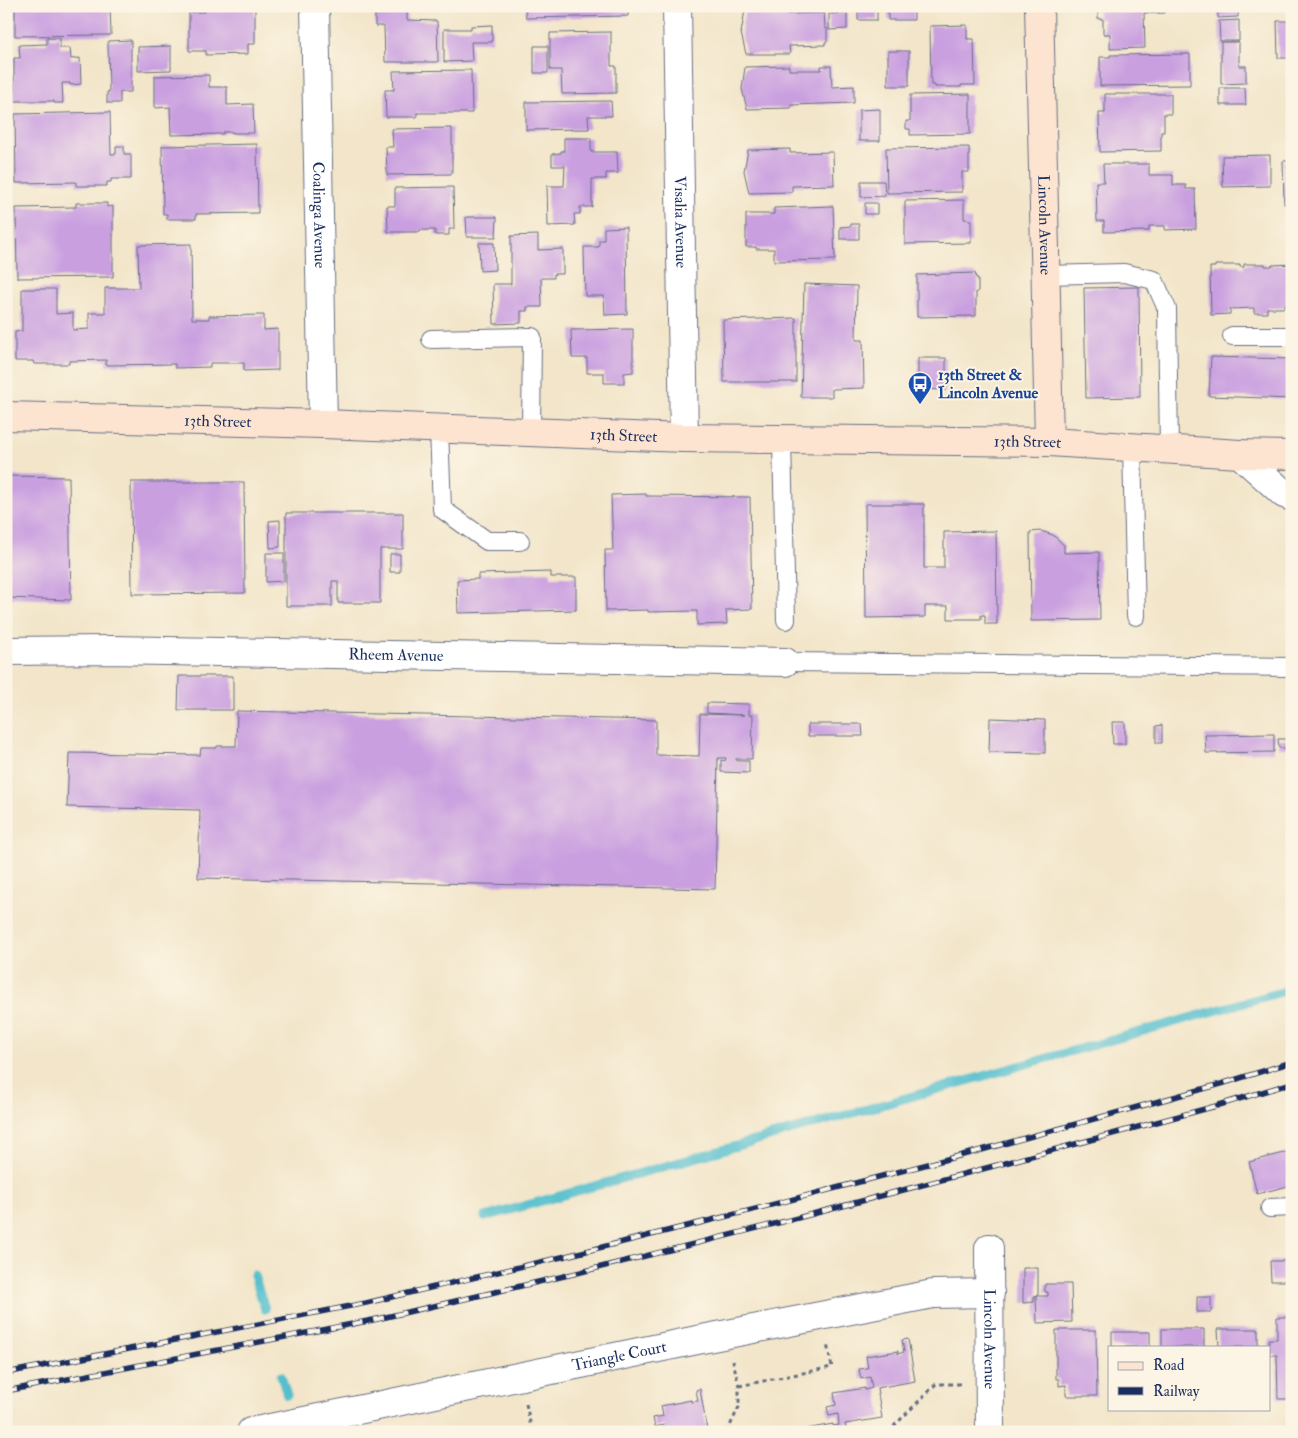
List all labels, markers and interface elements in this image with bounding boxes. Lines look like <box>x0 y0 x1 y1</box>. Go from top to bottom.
street label: Coalinga Avenue <box>308 161 330 269</box>
street label: Lincoln Avenue <box>1033 175 1056 276</box>
street label: Visalia Avenue <box>670 176 691 269</box>
place label: 13th Street & Lincoln Avenue <box>938 365 1038 403</box>
bus stop icon: 13th Street & Lincoln Avenue <box>907 371 933 405</box>
street label: 13th Street <box>184 411 252 432</box>
street label: 13th Street <box>590 424 658 447</box>
street label: 13th Street <box>994 431 1062 453</box>
street label: Rheem Avenue <box>348 644 444 666</box>
street label: Lincoln Avenue <box>979 1289 1000 1389</box>
street label: Triangle Court <box>570 1337 668 1376</box>
legend <box>1108 1346 1270 1410</box>
text: Road <box>1153 1356 1185 1375</box>
text: Railway <box>1153 1382 1200 1401</box>

